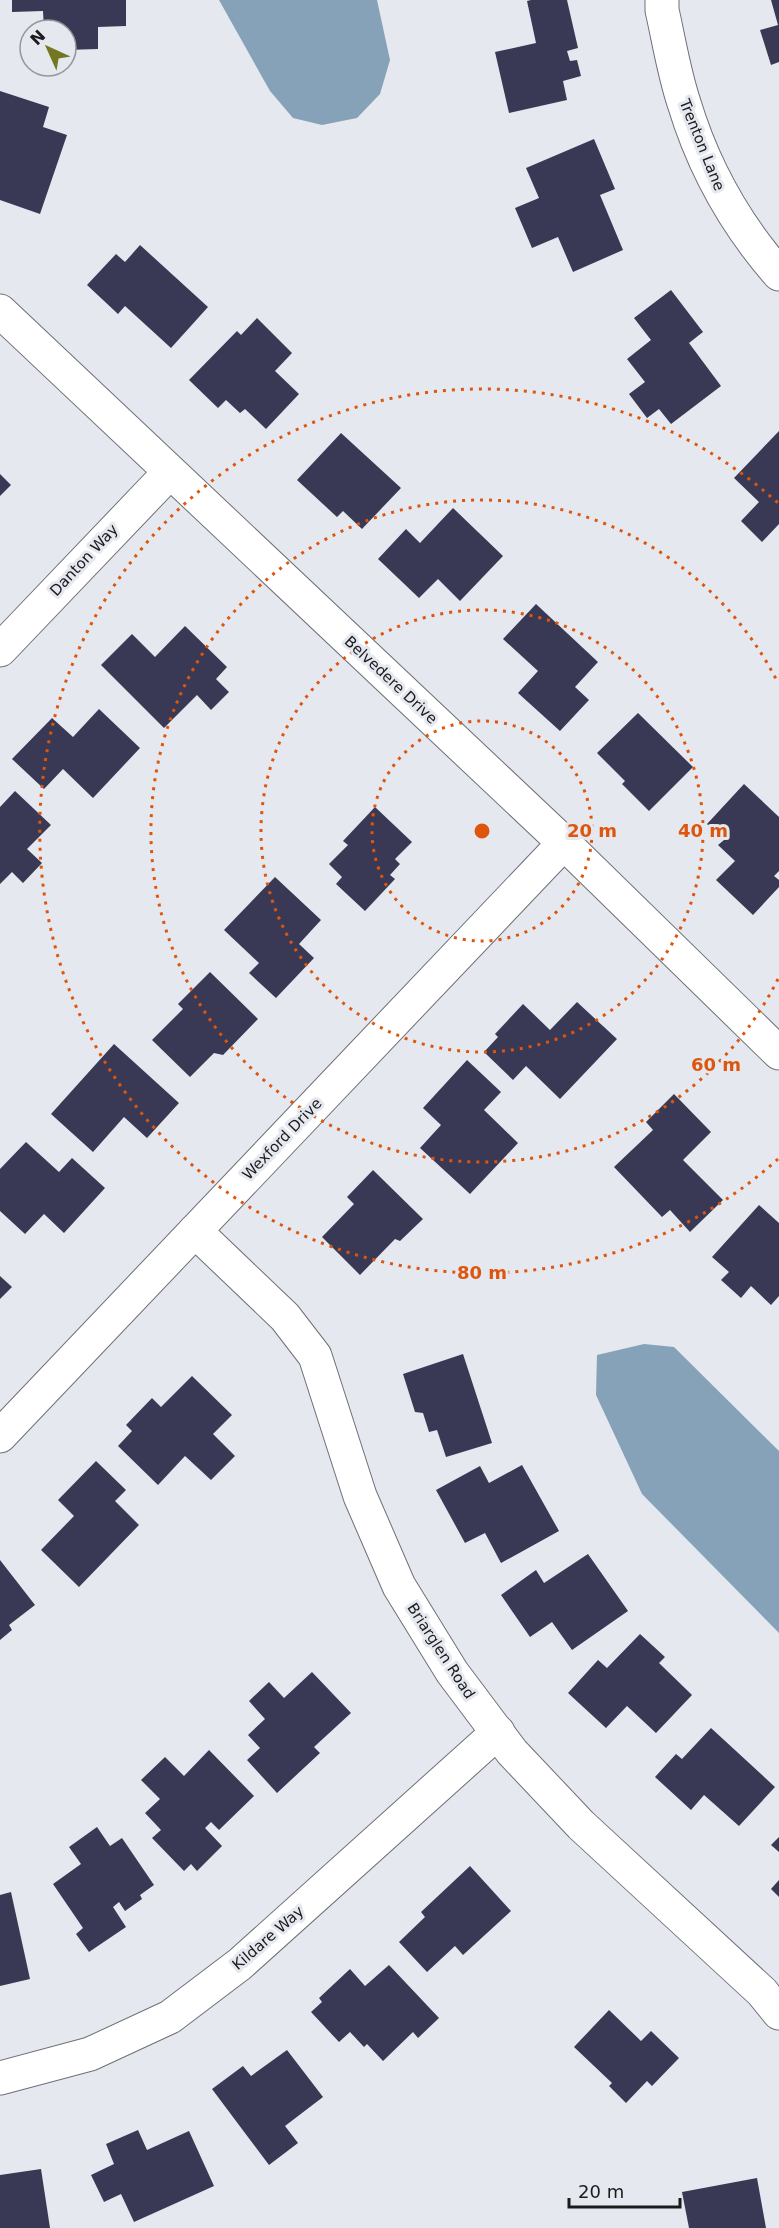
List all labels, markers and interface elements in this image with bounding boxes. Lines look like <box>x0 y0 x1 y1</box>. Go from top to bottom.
north arrow <box>18 18 78 78</box>
text: N <box>26 26 49 49</box>
street label: Trenton Lane <box>675 96 729 193</box>
street label: Danton Way <box>46 520 122 600</box>
street label: Belvedere Drive <box>341 632 441 728</box>
text: 20 m <box>567 820 617 841</box>
text: 40 m <box>678 820 728 841</box>
centre of rings <box>472 821 492 841</box>
text: 60 m <box>691 1054 741 1075</box>
street label: Wexford Drive <box>239 1094 325 1184</box>
text: 80 m <box>457 1262 507 1283</box>
street label: Briarglen Road <box>403 1600 479 1702</box>
street label: Kildare Way <box>229 1902 307 1974</box>
scale bar <box>569 2171 680 2209</box>
text: 20 m <box>578 2181 624 2202</box>

